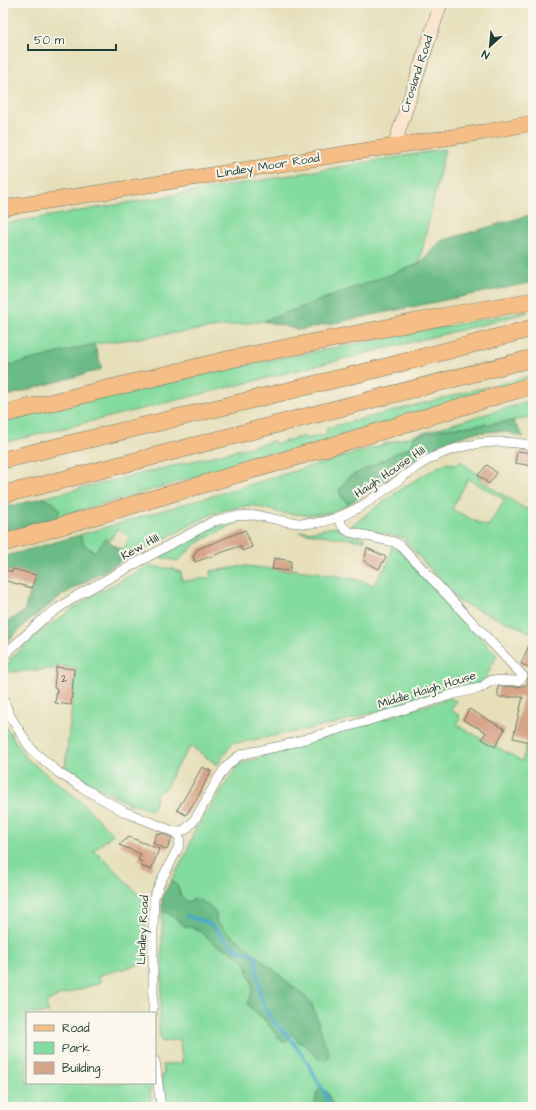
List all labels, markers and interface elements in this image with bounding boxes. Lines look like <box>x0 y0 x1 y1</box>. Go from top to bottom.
scale bar <box>28 26 116 52</box>
north arrow <box>470 26 510 66</box>
text: 50 m <box>34 32 65 49</box>
street label: Crosland Road <box>396 33 438 115</box>
text: N <box>479 46 492 63</box>
street label: Lindley Moor Road <box>215 149 321 184</box>
street label: Haigh House Hill <box>351 442 430 503</box>
street label: Kew Hill <box>118 530 162 564</box>
street label: Middle Haigh House <box>376 667 479 714</box>
house number: 2 <box>61 672 67 686</box>
street label: Lindley Road <box>133 895 154 965</box>
legend <box>26 1012 156 1084</box>
text: Road <box>62 1020 90 1037</box>
text: Park <box>62 1040 90 1057</box>
text: Building <box>62 1060 100 1078</box>

